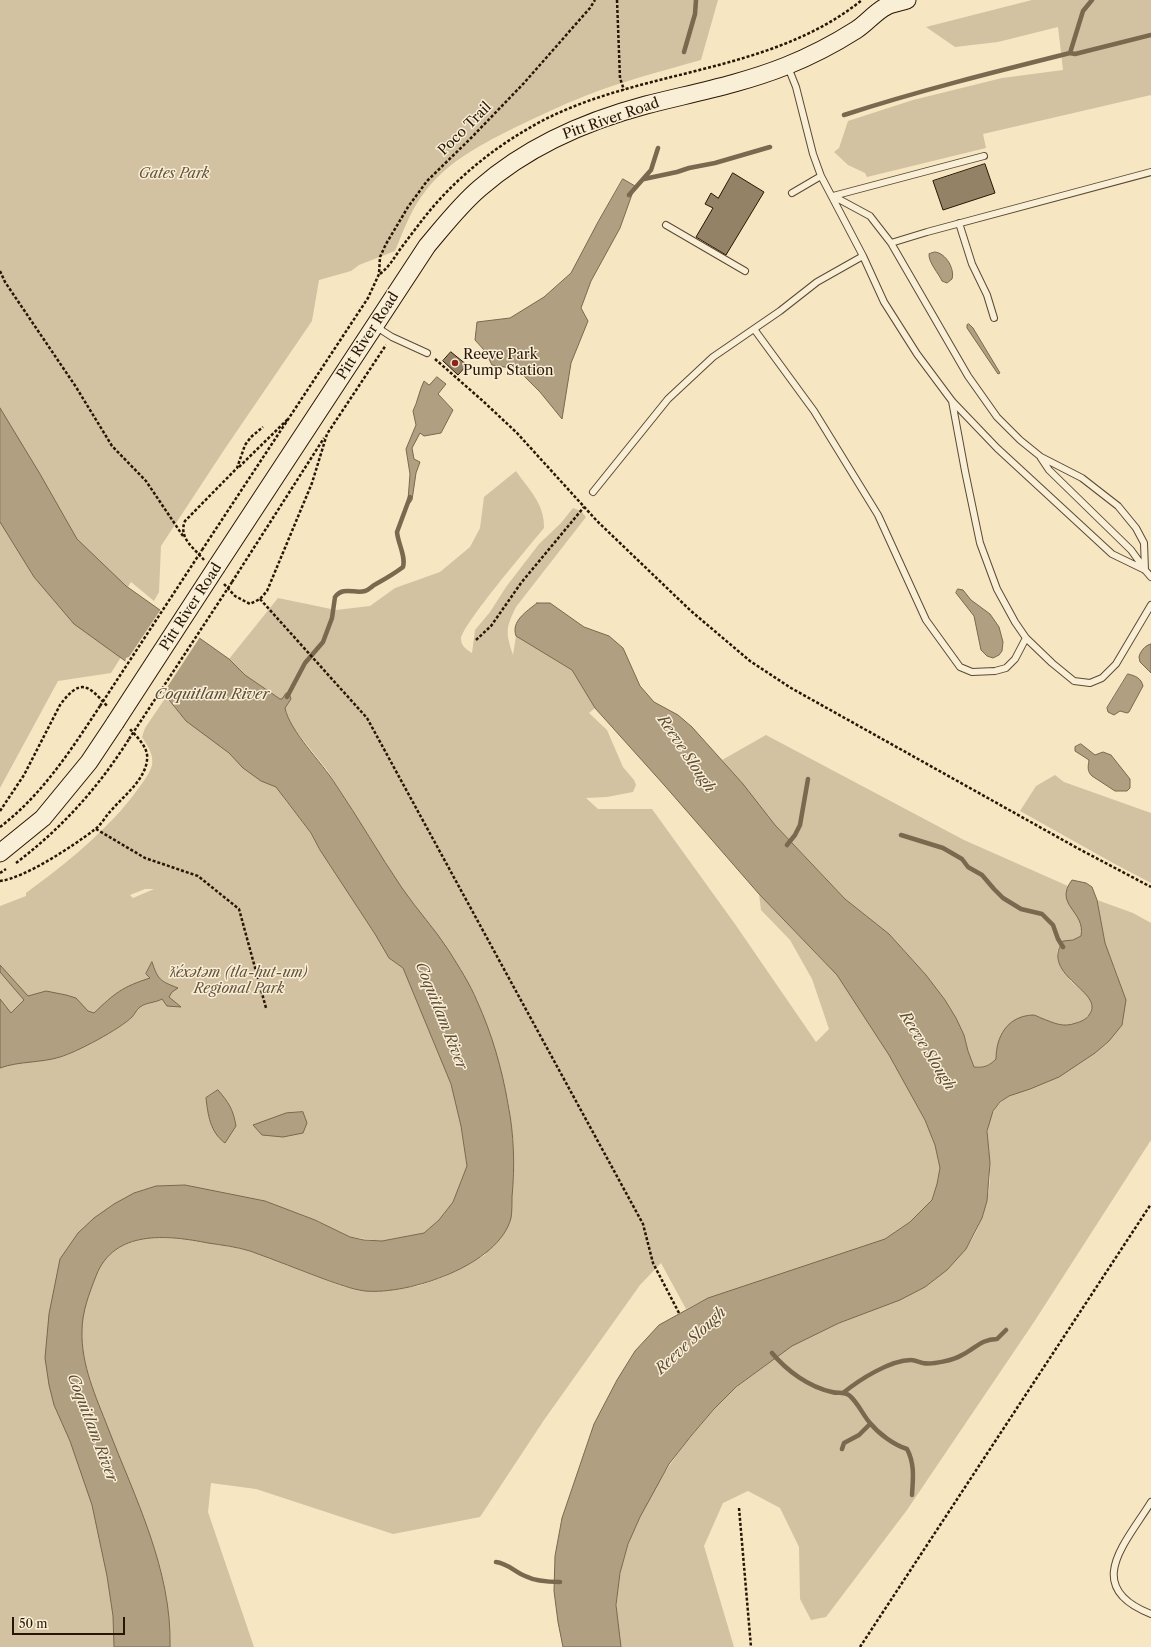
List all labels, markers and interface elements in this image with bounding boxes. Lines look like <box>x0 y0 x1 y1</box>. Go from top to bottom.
street label: Pitt River Road <box>561 95 661 143</box>
street label: Poco Trail <box>435 99 495 159</box>
park label: Gates Park <box>139 166 209 182</box>
street label: Pitt River Road <box>334 289 402 383</box>
place label: Reeve Park Pump Station <box>463 347 554 380</box>
marker: Reeve Park Pump Station <box>450 358 460 368</box>
street label: Pitt River Road <box>157 560 225 654</box>
water label: Coquitlam River <box>155 686 269 704</box>
water label: Reeve Slough <box>653 712 719 796</box>
water label: Coquitlam River <box>411 959 471 1073</box>
park label: ƛ̓éxətəm (tla-hut-um) Regional Park <box>170 965 308 998</box>
water label: Reeve Slough <box>896 1008 958 1094</box>
water label: Reeve Slough <box>652 1304 730 1378</box>
water label: Coquitlam River <box>63 1371 121 1485</box>
scale bar <box>14 1609 127 1635</box>
text: 50 m <box>19 1616 48 1631</box>

